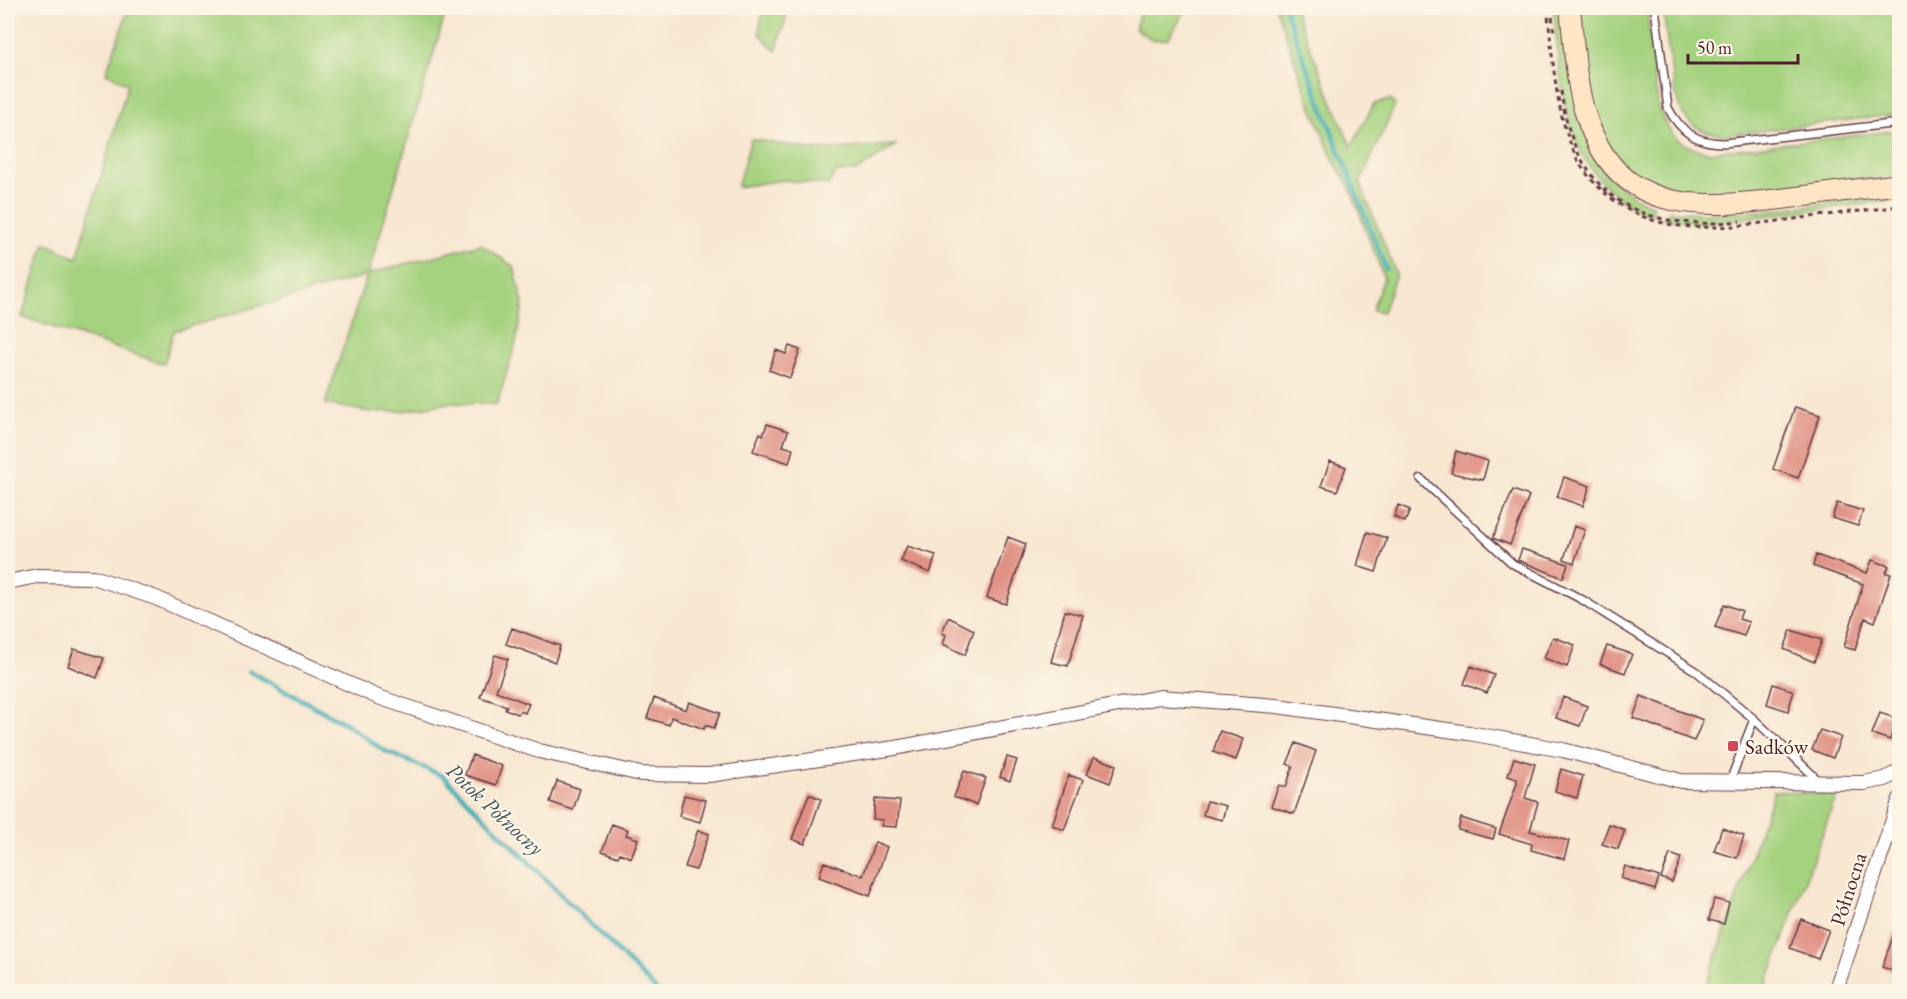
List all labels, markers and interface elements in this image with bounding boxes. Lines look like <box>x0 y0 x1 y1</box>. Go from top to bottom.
scale bar <box>1688 27 1798 65</box>
text: 50 m <box>1697 36 1732 59</box>
place label: Sadków <box>1745 733 1809 760</box>
marker: Sadków <box>1726 739 1740 753</box>
water label: Potok Północny <box>440 756 550 862</box>
street label: Północna <box>1823 848 1873 929</box>

